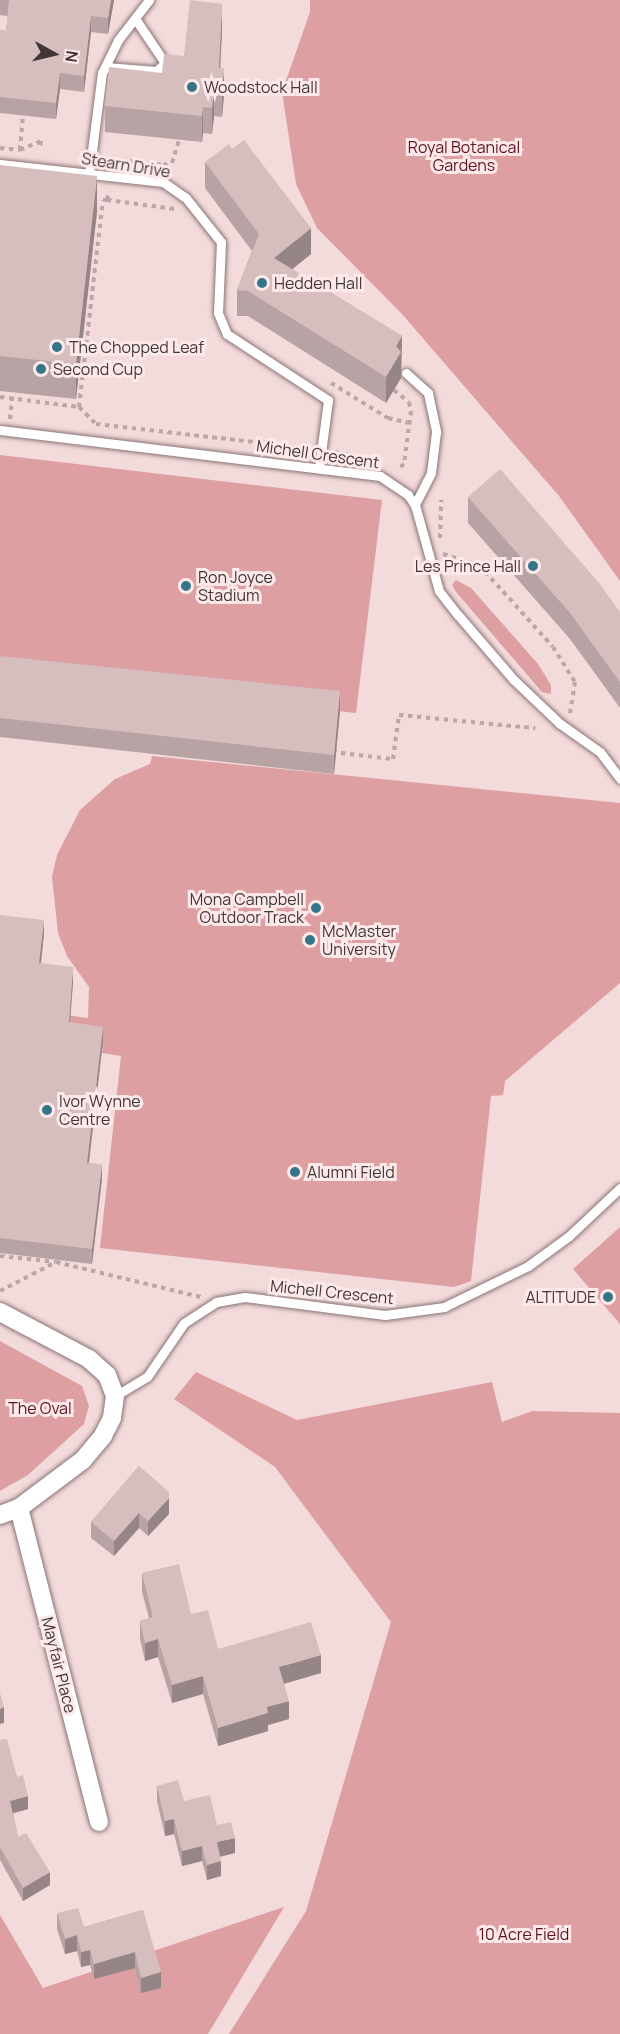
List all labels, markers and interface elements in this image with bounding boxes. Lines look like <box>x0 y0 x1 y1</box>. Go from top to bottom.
north arrow <box>24 24 84 84</box>
text: N <box>60 49 84 64</box>
place label: Woodstock Hall <box>204 77 318 97</box>
marker: Woodstock Hall <box>185 80 199 94</box>
park label: Royal Botanical Gardens <box>408 137 520 175</box>
street label: Stearn Drive <box>80 148 172 182</box>
place label: Hedden Hall <box>274 273 362 293</box>
marker: Hedden Hall <box>255 276 269 290</box>
place label: The Chopped Leaf <box>69 337 204 357</box>
marker: The Chopped Leaf <box>50 340 64 354</box>
place label: Second Cup <box>53 359 143 379</box>
marker: Second Cup <box>34 362 48 376</box>
street label: Michell Crescent <box>255 436 381 472</box>
place label: Les Prince Hall <box>415 556 521 576</box>
marker: Les Prince Hall <box>526 559 540 573</box>
place label: Ron Joyce Stadium <box>198 567 273 605</box>
marker: Ron Joyce Stadium <box>179 579 193 593</box>
place label: Mona Campbell Outdoor Track <box>190 889 304 927</box>
marker: Mona Campbell Outdoor Track <box>309 901 323 915</box>
place label: McMaster University <box>322 921 396 959</box>
marker: McMaster University <box>303 933 317 947</box>
place label: Ivor Wynne Centre <box>59 1091 141 1129</box>
marker: Ivor Wynne Centre <box>40 1103 54 1117</box>
place label: Alumni Field <box>307 1162 395 1182</box>
marker: Alumni Field <box>288 1165 302 1179</box>
street label: Michell Crescent <box>269 1276 395 1308</box>
place label: ALTITUDE <box>525 1287 596 1307</box>
marker: ALTITUDE <box>601 1290 615 1304</box>
park label: The Oval <box>8 1398 72 1418</box>
street label: Mayfair Place <box>38 1615 80 1715</box>
park label: 10 Acre Field <box>479 1924 569 1944</box>

